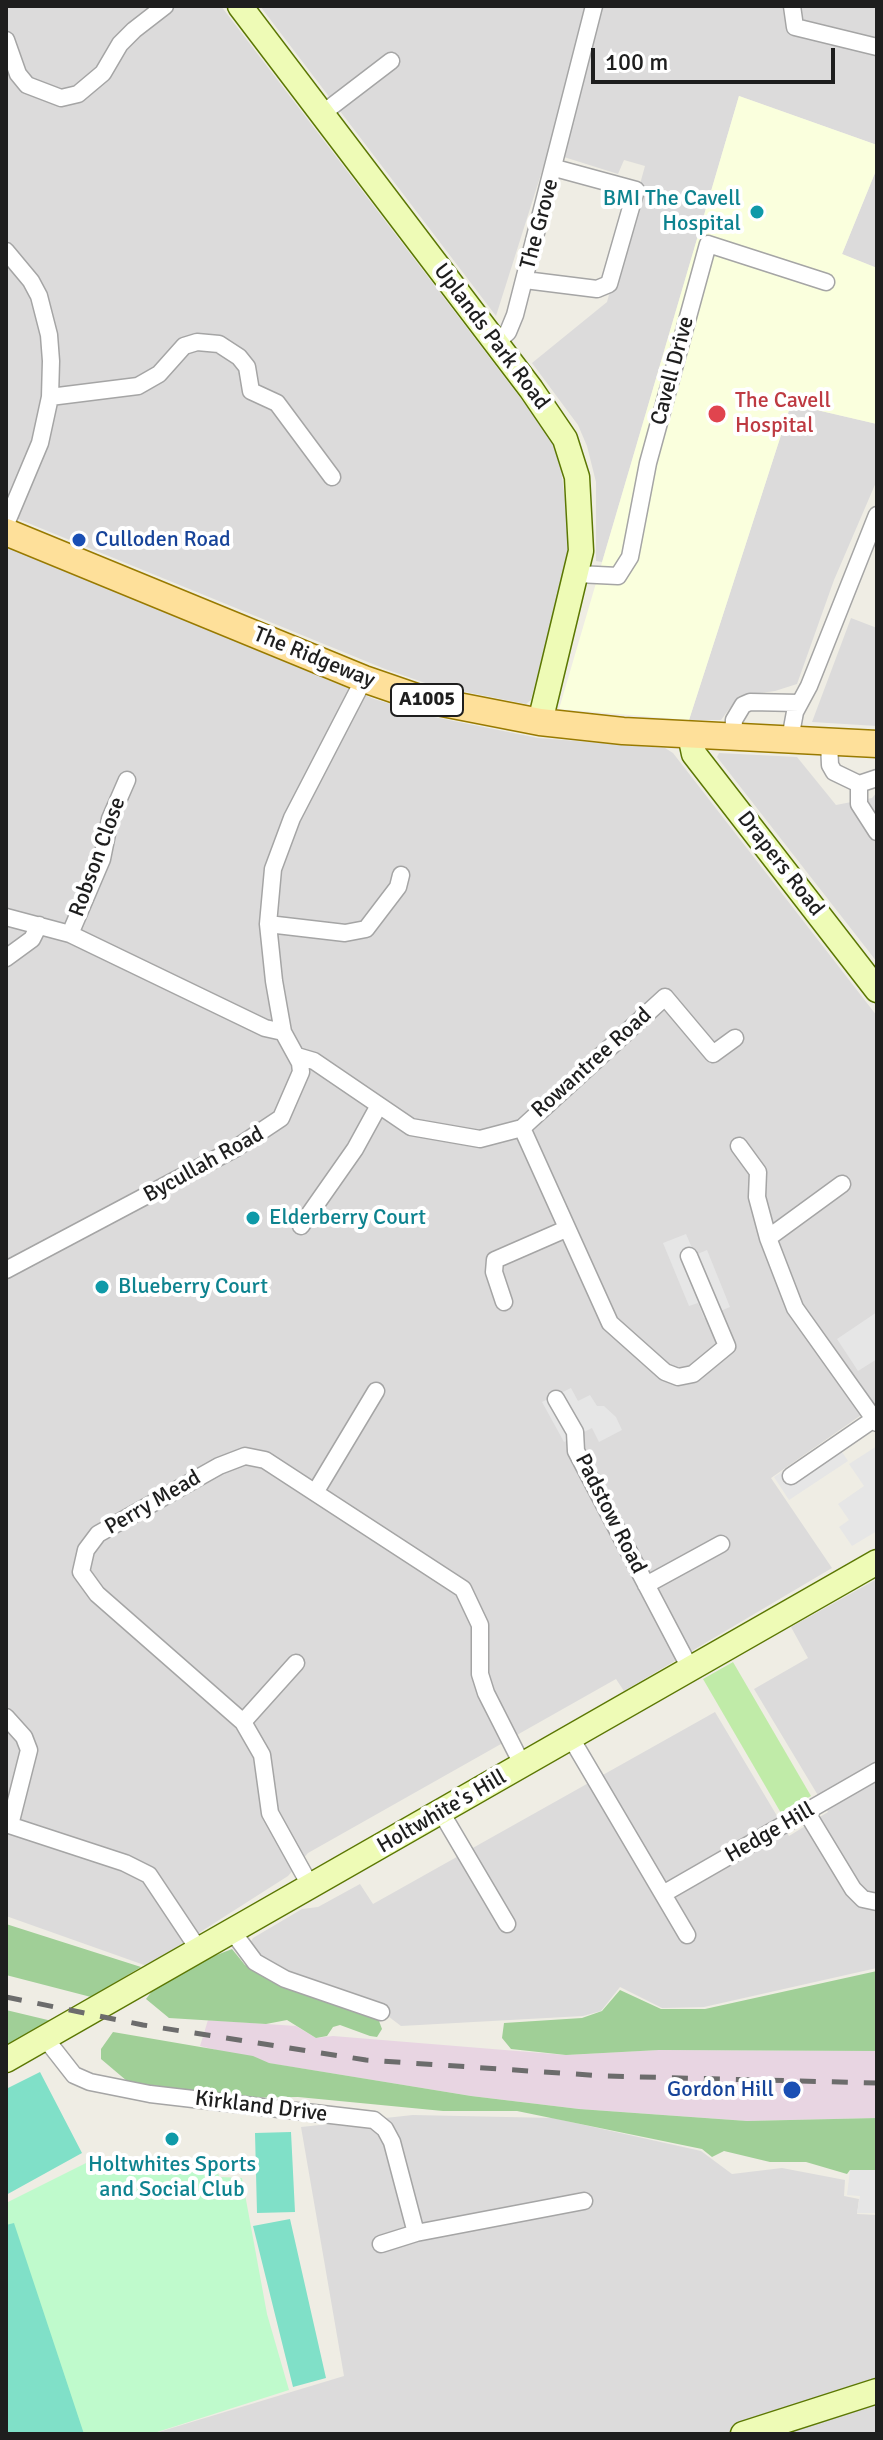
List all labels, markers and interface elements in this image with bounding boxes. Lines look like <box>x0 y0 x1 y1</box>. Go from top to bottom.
scale bar <box>595 32 839 82</box>
text: 100 m <box>605 47 668 77</box>
street label: The Grove <box>515 176 565 272</box>
place label: BMI The Cavell Hospital <box>603 186 741 238</box>
marker: BMI The Cavell Hospital <box>748 203 766 221</box>
street label: Uplands Park Road <box>427 259 555 415</box>
street label: Cavell Drive <box>646 314 700 428</box>
place label: The Cavell Hospital <box>735 388 831 440</box>
marker: The Cavell Hospital <box>706 403 728 425</box>
place label: Culloden Road <box>95 527 231 553</box>
marker: Culloden Road <box>70 531 88 549</box>
street label: The Ridgeway <box>249 622 379 694</box>
road number: A1005 <box>391 684 463 716</box>
street label: Robson Close <box>64 794 132 920</box>
street label: Drapers Road <box>731 806 829 922</box>
street label: Rowantree Road <box>527 1002 657 1124</box>
street label: Bycullah Road <box>139 1121 269 1209</box>
place label: Elderberry Court <box>269 1205 426 1231</box>
marker: Elderberry Court <box>244 1209 262 1227</box>
place label: Blueberry Court <box>118 1274 268 1300</box>
marker: Blueberry Court <box>93 1278 111 1296</box>
street label: Padstow Road <box>569 1450 651 1578</box>
street label: Perry Mead <box>100 1465 206 1541</box>
street label: Holtwhite's Hill <box>373 1764 511 1860</box>
street label: Hedge Hill <box>721 1797 819 1869</box>
place label: Gordon Hill <box>667 2077 774 2103</box>
marker: Gordon Hill <box>781 2079 803 2101</box>
street label: Kirkland Drive <box>193 2086 329 2128</box>
marker: Holtwhites Sports and Social Club <box>163 2130 181 2148</box>
place label: Holtwhites Sports and Social Club <box>88 2152 256 2204</box>

